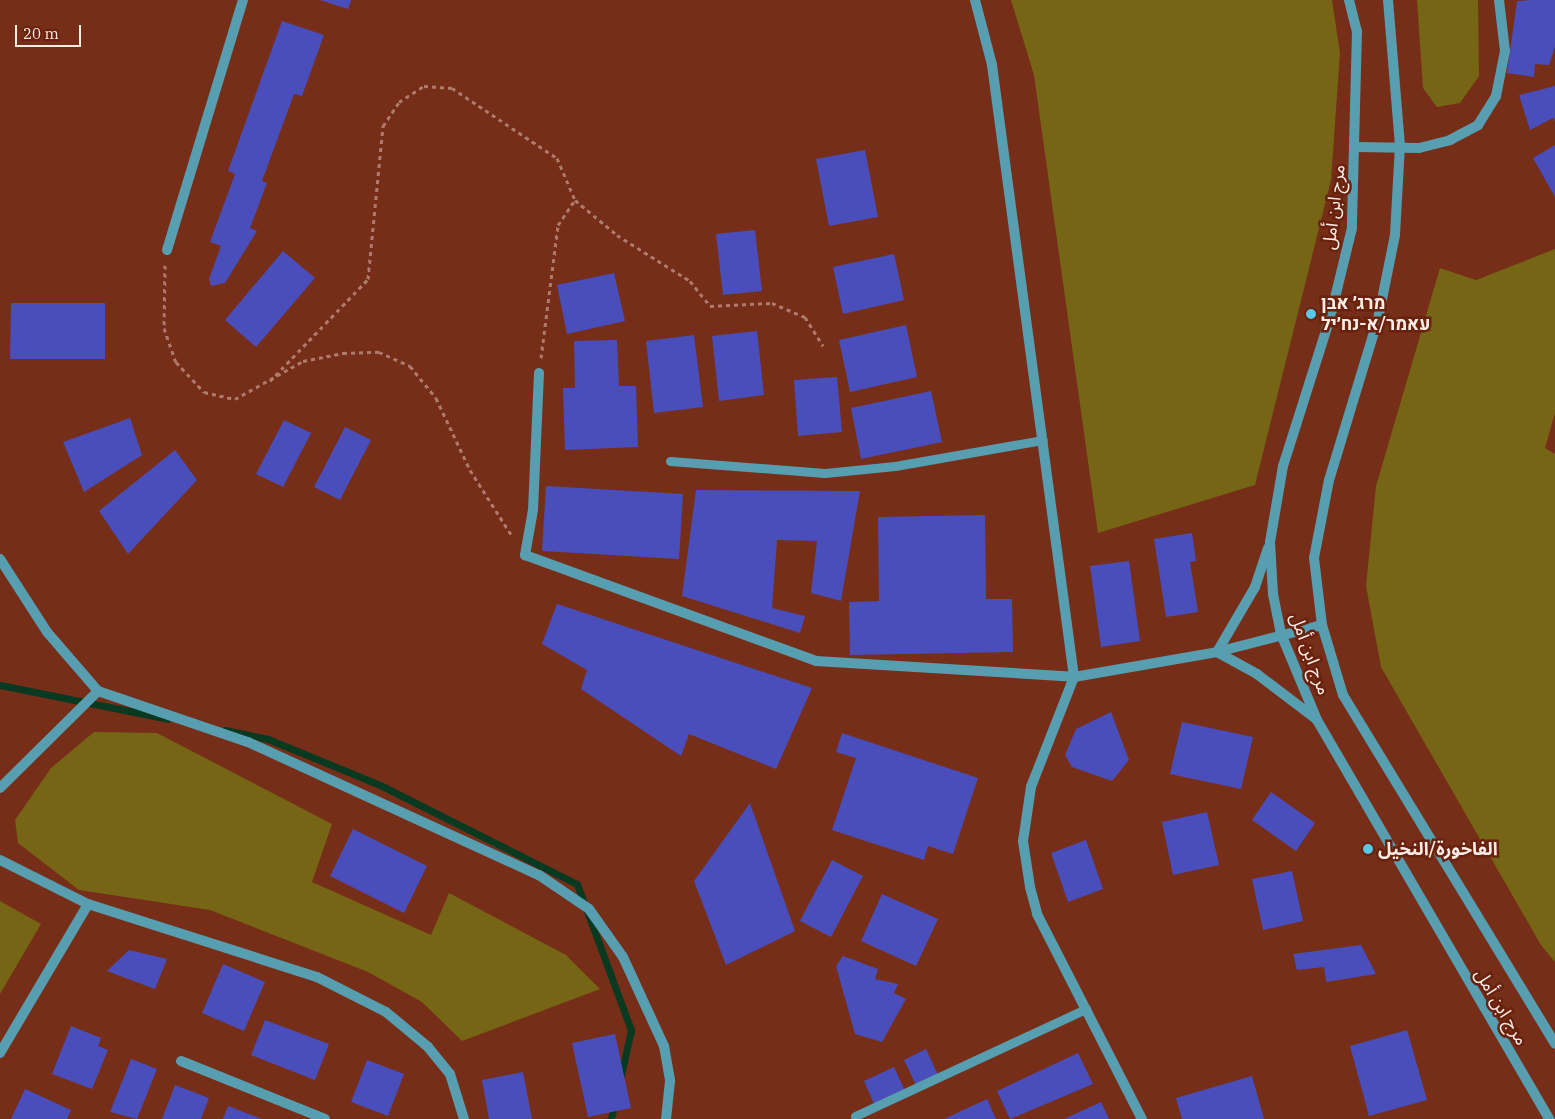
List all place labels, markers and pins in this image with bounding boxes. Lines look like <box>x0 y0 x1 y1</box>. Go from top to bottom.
place label: מרג׳ אבן עאמר/א-נח׳יל <box>1321 293 1430 336</box>
marker: מרג׳ אבן עאמר/א-נח׳יל <box>1305 308 1317 320</box>
place label: الفاخورة/النخيل <box>1378 838 1498 860</box>
marker: الفاخورة/النخيل <box>1362 843 1374 855</box>

